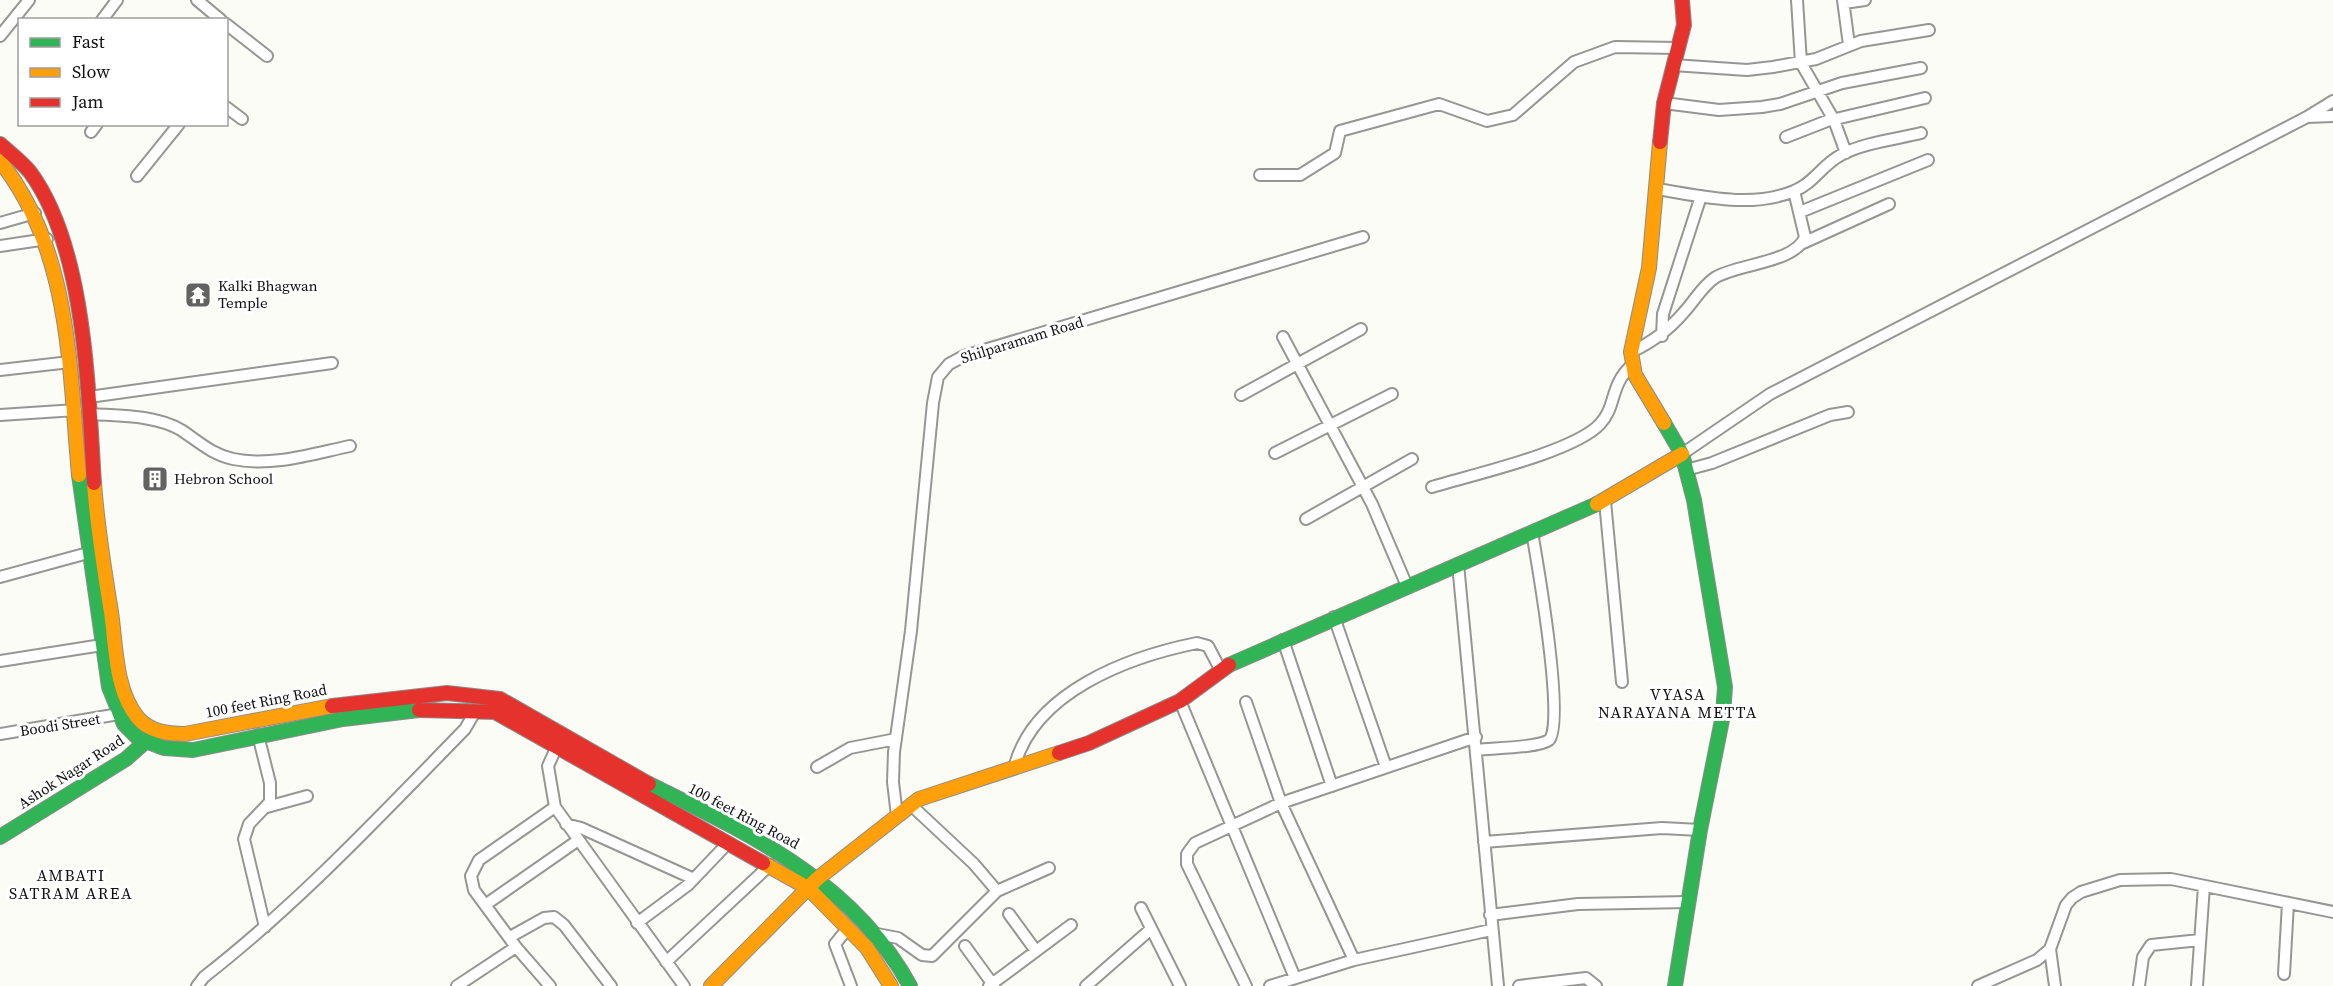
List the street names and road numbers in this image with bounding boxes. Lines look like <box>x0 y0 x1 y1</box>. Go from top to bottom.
street label: Shilparamam Road <box>958 311 1086 368</box>
street label: 100 feet Ring Road <box>203 678 329 723</box>
street label: Boodi Street <box>18 708 102 741</box>
street label: Ashok Nagar Road <box>14 729 128 814</box>
street label: 100 feet Ring Road <box>685 777 804 854</box>

